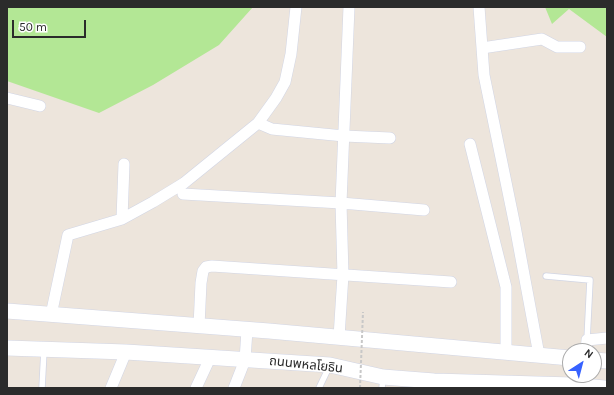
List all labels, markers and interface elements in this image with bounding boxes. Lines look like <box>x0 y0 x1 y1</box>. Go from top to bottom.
scale bar <box>14 12 88 38</box>
text: 50 m <box>19 20 47 34</box>
north arrow <box>562 343 602 383</box>
text: N <box>582 346 596 361</box>
street label: ถนนพหลโยธิน <box>268 353 344 377</box>

